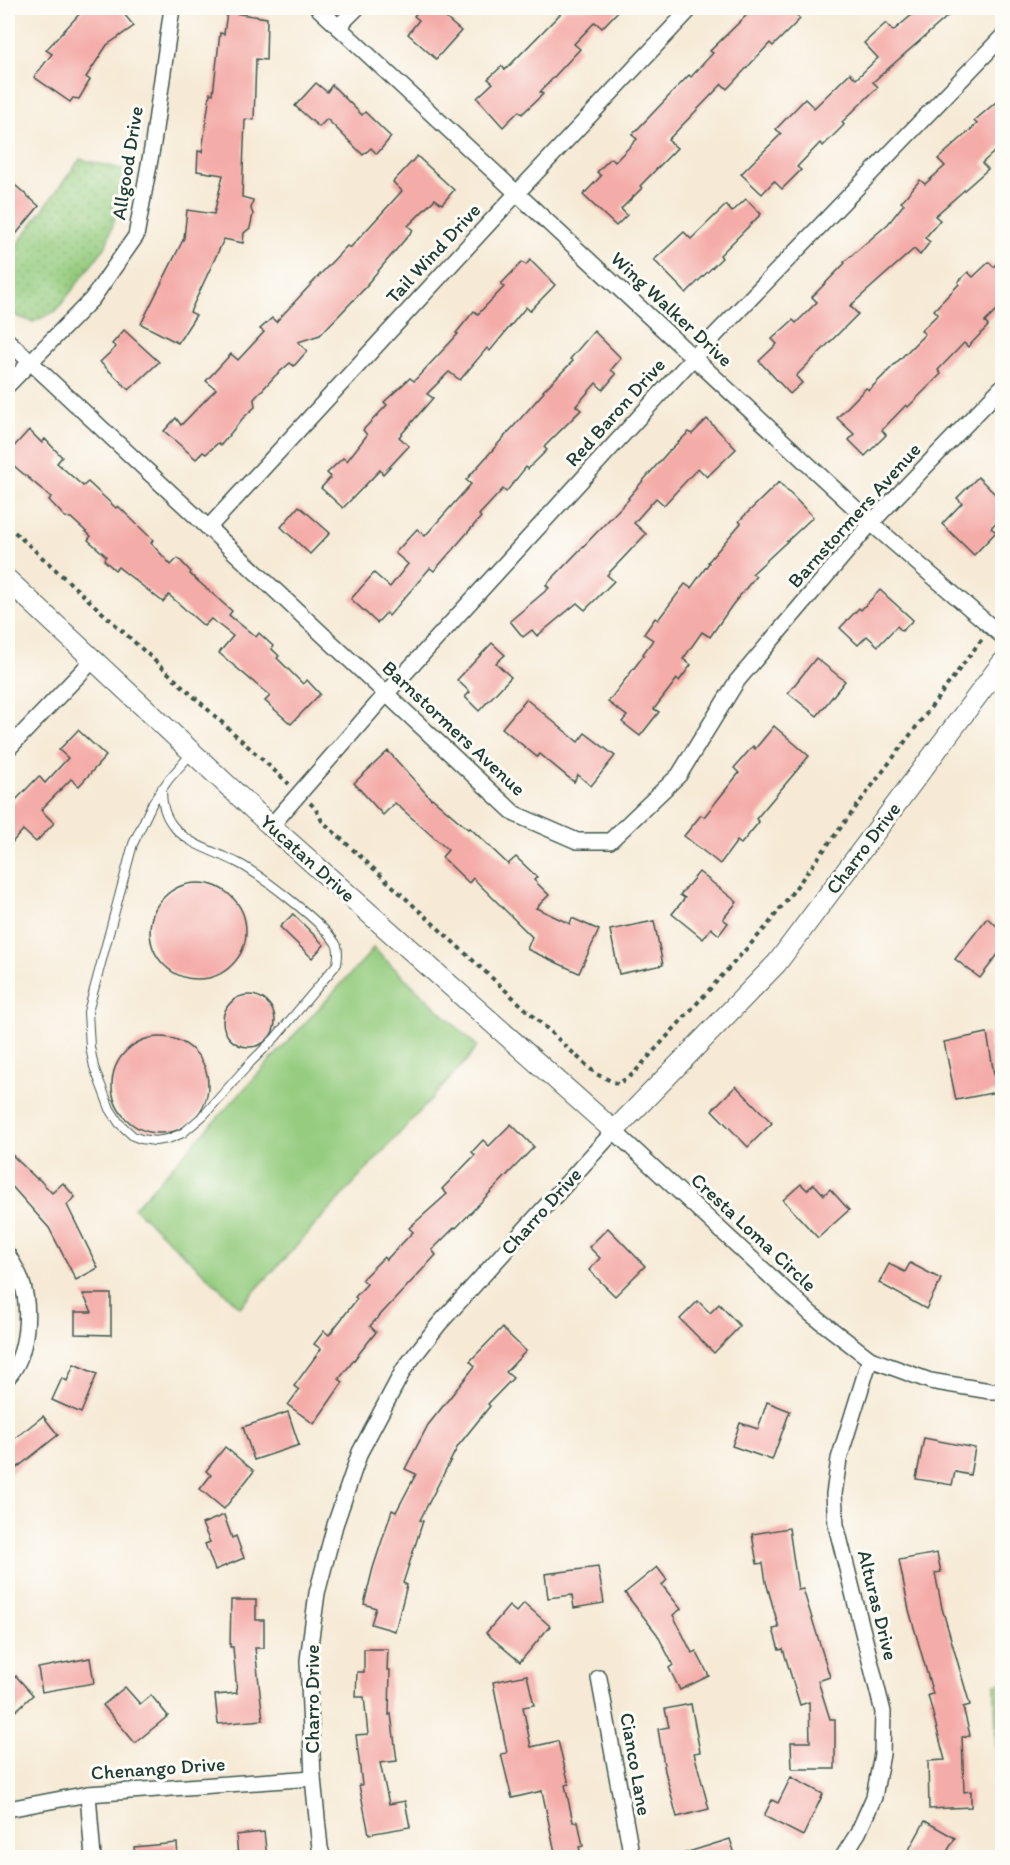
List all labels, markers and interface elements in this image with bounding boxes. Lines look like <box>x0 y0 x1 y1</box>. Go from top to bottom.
street label: Allgood Drive <box>106 104 148 222</box>
street label: Tail Wind Drive <box>381 198 485 308</box>
street label: Wing Walker Drive <box>606 246 738 372</box>
street label: Red Baron Drive <box>560 353 670 471</box>
street label: Barnstormers Avenue <box>782 437 926 593</box>
street label: Barnstormers Avenue <box>377 655 531 801</box>
street label: Charro Drive <box>821 797 905 899</box>
street label: Yucatan Drive <box>255 809 361 907</box>
street label: Charro Drive <box>496 1162 586 1260</box>
street label: Cresta Loma Circle <box>686 1168 822 1296</box>
street label: Alturas Drive <box>853 1547 903 1663</box>
street label: Charro Drive <box>300 1644 324 1754</box>
street label: Cianco Lane <box>615 1711 657 1817</box>
street label: Chenango Drive <box>90 1751 226 1785</box>

